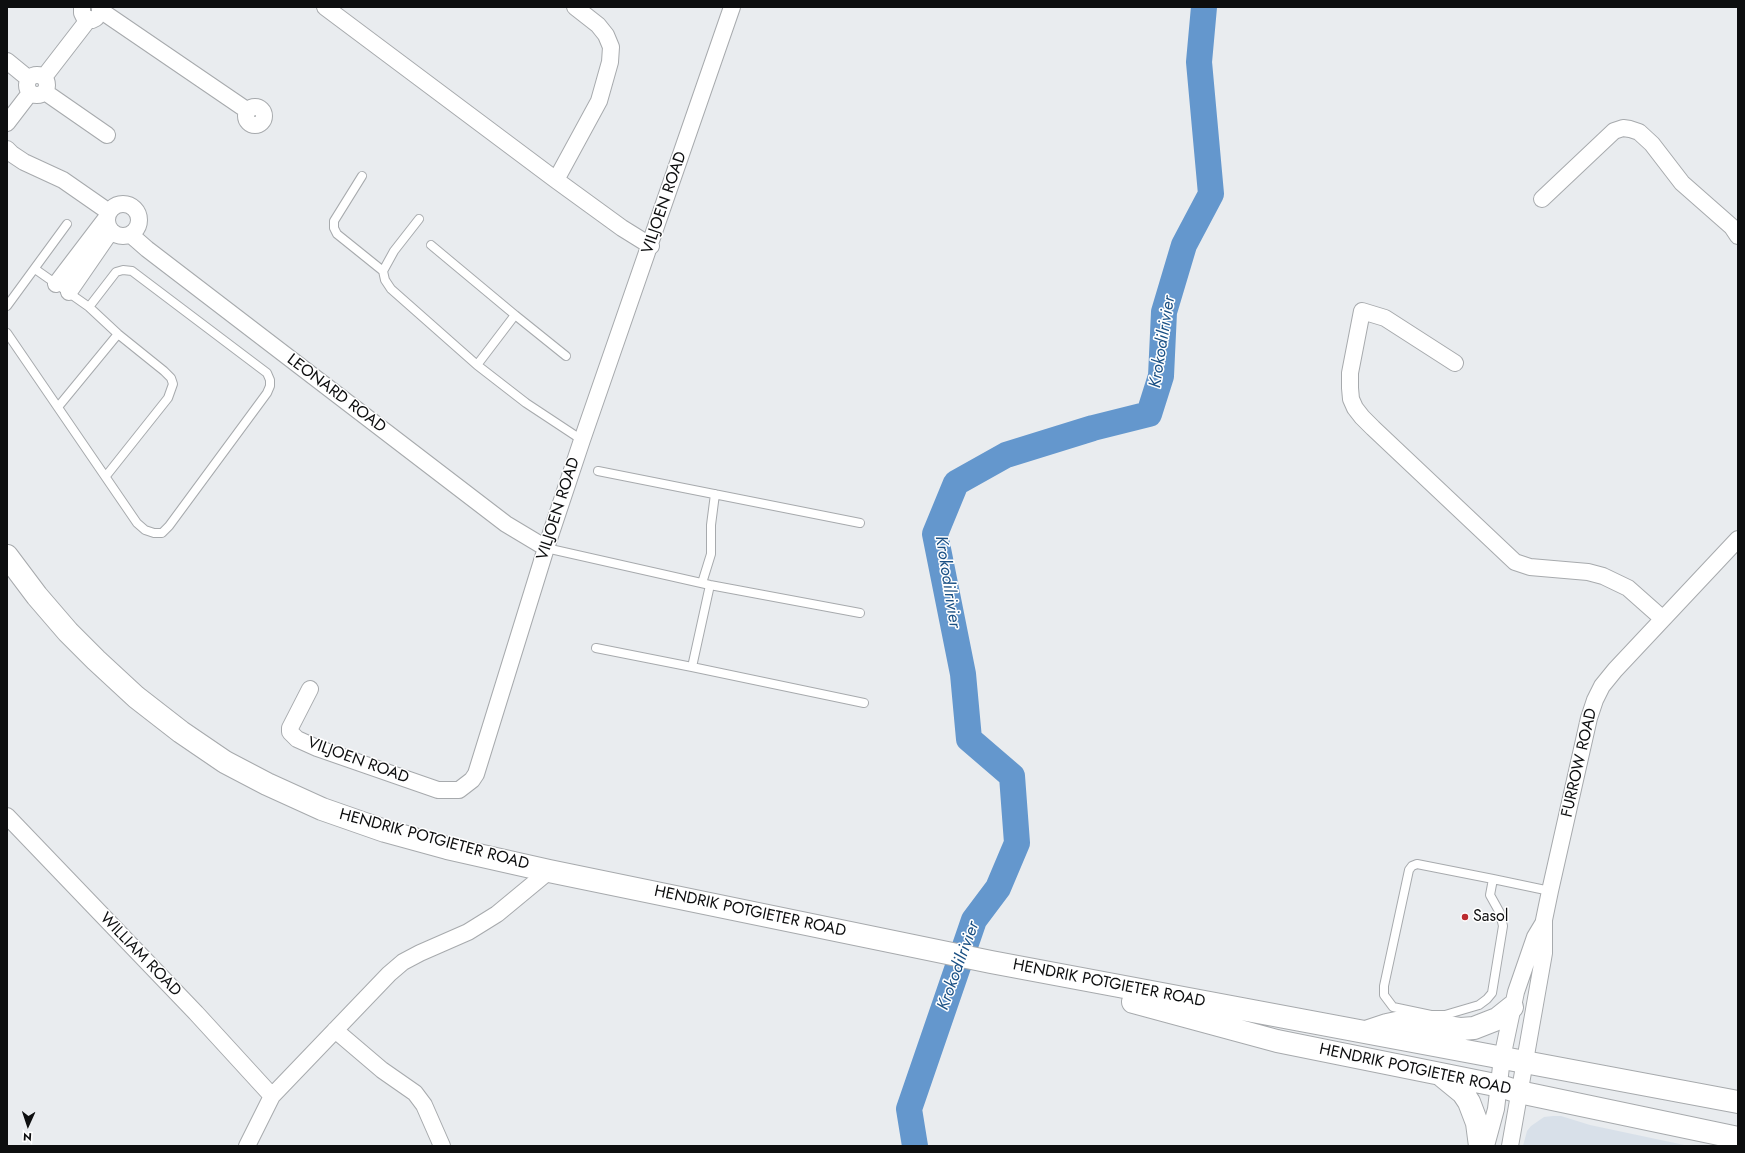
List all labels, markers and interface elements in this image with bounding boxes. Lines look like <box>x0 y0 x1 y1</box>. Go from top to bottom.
street label: VILJOEN ROAD <box>639 149 691 257</box>
water label: Krokodilrivier <box>1146 295 1180 389</box>
street label: LEONARD ROAD <box>283 351 389 437</box>
street label: VILJOEN ROAD <box>533 455 585 563</box>
water label: Krokodilrivier <box>930 535 964 629</box>
street label: FURROW ROAD <box>1558 707 1602 819</box>
street label: VILJOEN ROAD <box>305 734 411 788</box>
street label: HENDRIK POTGIETER ROAD <box>337 805 531 875</box>
street label: HENDRIK POTGIETER ROAD <box>652 882 848 942</box>
place label: Sasol <box>1473 907 1508 927</box>
street label: WILLIAM ROAD <box>95 909 185 1001</box>
marker: Sasol <box>1460 912 1470 922</box>
water label: Krokodilrivier <box>934 919 984 1013</box>
street label: HENDRIK POTGIETER ROAD <box>1011 956 1207 1012</box>
street label: HENDRIK POTGIETER ROAD <box>1317 1040 1513 1100</box>
north arrow <box>8 1105 48 1145</box>
text: N <box>23 1129 32 1145</box>

